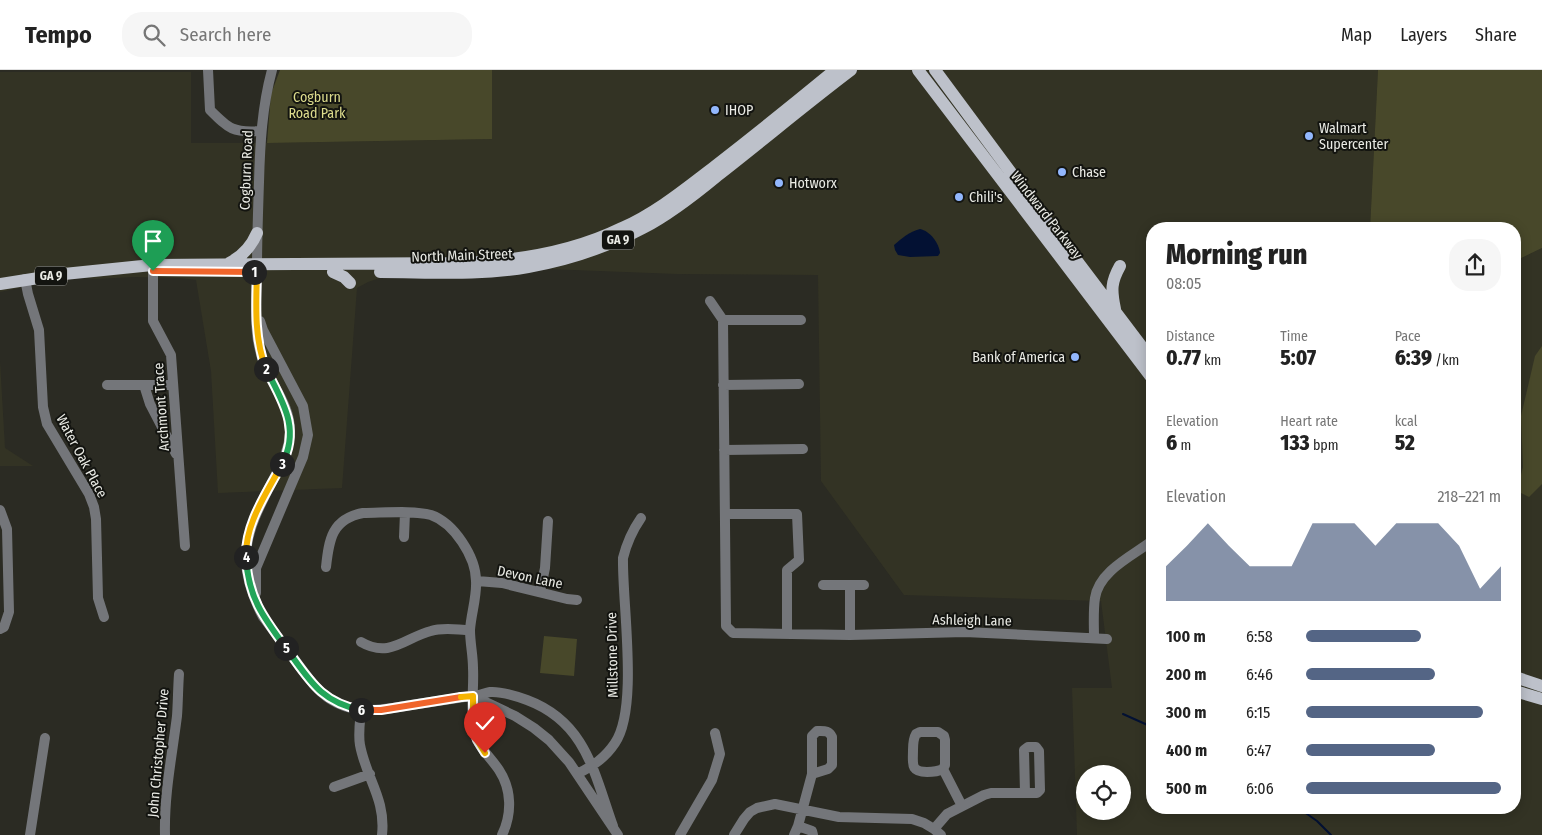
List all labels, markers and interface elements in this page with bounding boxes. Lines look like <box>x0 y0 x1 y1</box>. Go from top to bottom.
search box <box>122 12 472 57</box>
text: Tempo <box>25 21 92 49</box>
icon: search <box>140 21 168 49</box>
text: Search here <box>180 23 271 46</box>
text: Map <box>1341 24 1372 46</box>
text: Layers <box>1400 24 1447 46</box>
text: Share <box>1475 24 1517 46</box>
park label: Cogburn Road Park <box>288 89 346 122</box>
place label: IHOP <box>725 102 753 119</box>
marker: IHOP <box>709 104 721 116</box>
place label: Walmart Supercenter <box>1319 120 1388 153</box>
street label: Cogburn Road <box>237 130 256 210</box>
marker: Walmart Supercenter <box>1303 130 1315 142</box>
place label: Chase <box>1072 164 1106 181</box>
marker: Chase <box>1056 166 1068 178</box>
street label: Windward Parkway <box>1007 168 1087 263</box>
place label: Hotworx <box>789 175 838 192</box>
marker: Hotworx <box>773 177 785 189</box>
place label: Chili's <box>969 189 1003 206</box>
marker: Chili's <box>953 191 965 203</box>
pin <box>132 220 174 271</box>
icon: arrive <box>139 227 167 255</box>
road number: GA 9 <box>602 230 634 250</box>
text: Morning run <box>1166 238 1307 271</box>
button: share <box>1449 239 1501 291</box>
street label: North Main Street <box>411 245 513 266</box>
pin: 1 <box>242 260 266 284</box>
text: 1 <box>252 264 257 281</box>
road number: GA 9 <box>35 267 67 286</box>
text: 08:05 <box>1166 274 1201 293</box>
text: Distance <box>1166 328 1215 345</box>
text: Time <box>1280 328 1308 345</box>
text: Pace <box>1395 328 1421 345</box>
text: 0.77 <box>1166 345 1201 371</box>
text: 5:07 <box>1280 345 1316 371</box>
text: 6:39 <box>1395 345 1432 371</box>
place label: Bank of America <box>972 349 1065 366</box>
marker: Bank of America <box>1069 351 1081 363</box>
text: km <box>1201 352 1221 369</box>
text: /km <box>1432 352 1459 369</box>
pin: 2 <box>254 356 278 382</box>
text: 2 <box>263 361 270 378</box>
street label: Archmont Trace <box>150 362 173 452</box>
street label: Water Oak Place <box>52 412 111 501</box>
text: Elevation <box>1166 413 1219 430</box>
text: Heart rate <box>1280 413 1338 430</box>
text: kcal <box>1395 413 1417 430</box>
text: 6 <box>1166 430 1177 456</box>
text: 133 <box>1280 430 1310 456</box>
text: 52 <box>1395 430 1415 456</box>
text: m <box>1177 437 1191 454</box>
text: bpm <box>1310 437 1339 454</box>
pin: 3 <box>270 452 294 476</box>
text: 3 <box>279 456 286 473</box>
text: Elevation <box>1166 487 1226 506</box>
text: 218–221 m <box>1437 487 1501 506</box>
pin: 4 <box>234 544 258 570</box>
text: 4 <box>243 549 250 566</box>
street label: Devon Lane <box>496 562 564 593</box>
street label: Ashleigh Lane <box>932 611 1012 630</box>
street label: Millstone Drive <box>603 612 622 698</box>
text: 100 m <box>1166 627 1206 646</box>
text: 6:58 <box>1246 627 1273 646</box>
pin: 5 <box>274 636 298 660</box>
text: 5 <box>283 640 290 657</box>
text: 200 m <box>1166 665 1206 684</box>
text: 6:46 <box>1246 665 1273 684</box>
street label: John Christopher Drive <box>144 688 173 818</box>
pin: 6 <box>348 698 374 722</box>
text: 6 <box>358 702 365 719</box>
pin <box>464 702 506 753</box>
text: 300 m <box>1166 703 1207 722</box>
text: 6:15 <box>1246 703 1270 722</box>
icon: check <box>471 709 499 737</box>
text: 400 m <box>1166 741 1207 760</box>
text: 6:47 <box>1246 741 1271 760</box>
map controls <box>1076 765 1131 820</box>
button: locate <box>1076 765 1131 820</box>
text: 500 m <box>1166 779 1207 798</box>
text: 6:06 <box>1246 779 1274 798</box>

